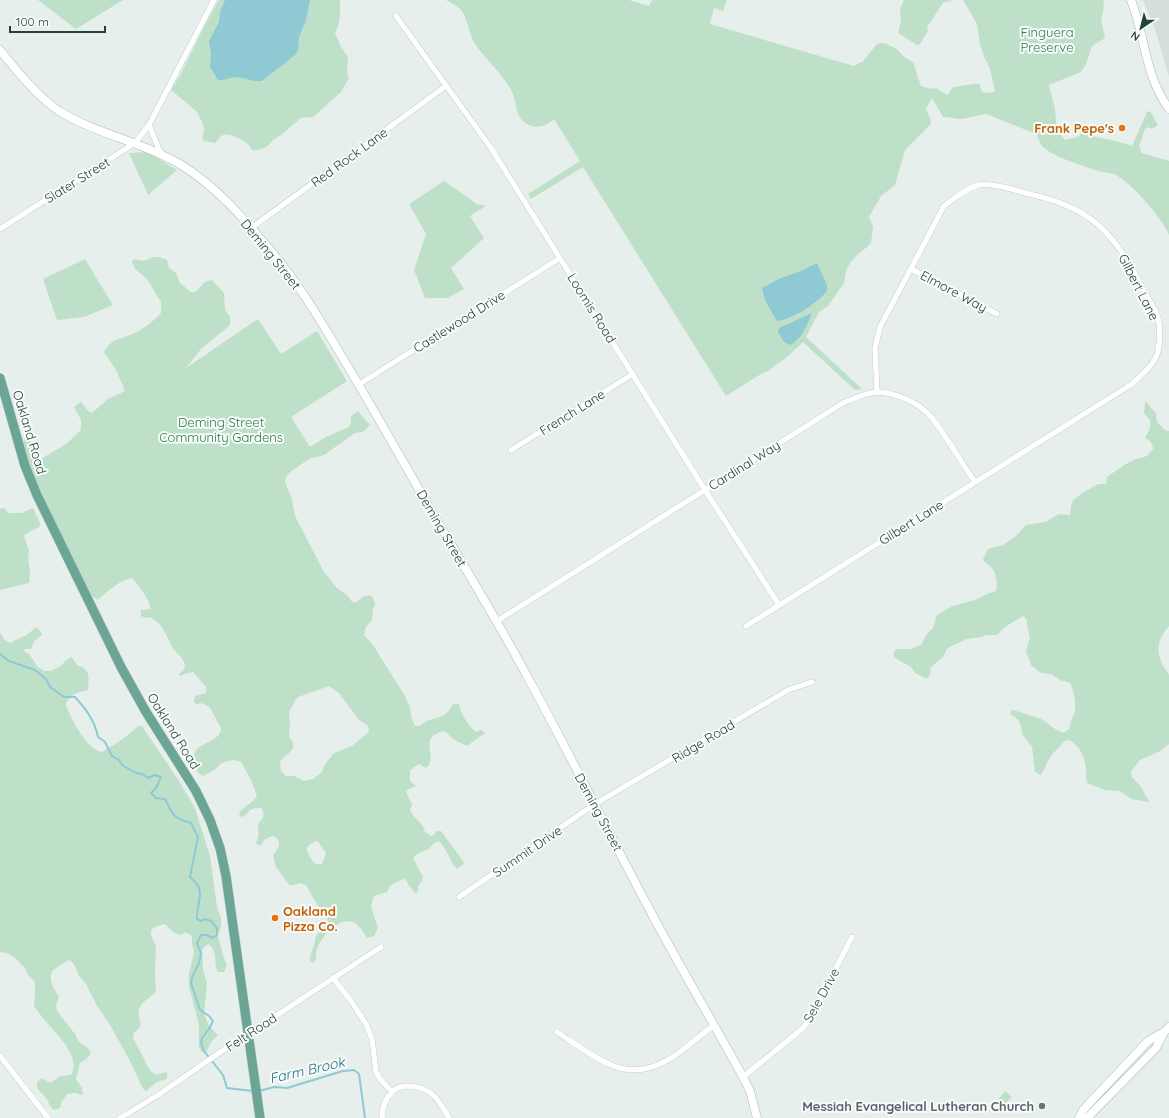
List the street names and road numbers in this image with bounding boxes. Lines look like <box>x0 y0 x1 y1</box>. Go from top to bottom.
street label: Red Rock Lane <box>308 124 390 190</box>
street label: Slater Street <box>41 154 113 206</box>
street label: Deming Street <box>238 215 304 293</box>
street label: Gilbert Lane <box>1115 251 1163 323</box>
street label: Elmore Way <box>918 267 990 315</box>
street label: Loomis Road <box>564 270 620 346</box>
street label: Castlewood Drive <box>410 286 508 356</box>
street label: French Lane <box>536 386 608 438</box>
street label: Oakland Road <box>10 388 50 476</box>
street label: Cardinal Way <box>705 437 783 493</box>
street label: Deming Street <box>414 487 470 569</box>
street label: Gilbert Lane <box>876 496 946 548</box>
street label: Oakland Road <box>144 690 204 772</box>
street label: Ridge Road <box>669 716 737 766</box>
street label: Deming Street <box>572 770 626 854</box>
street label: Summit Drive <box>489 822 565 880</box>
street label: Sele Drive <box>800 965 842 1025</box>
street label: Felt Road <box>222 1010 280 1054</box>

